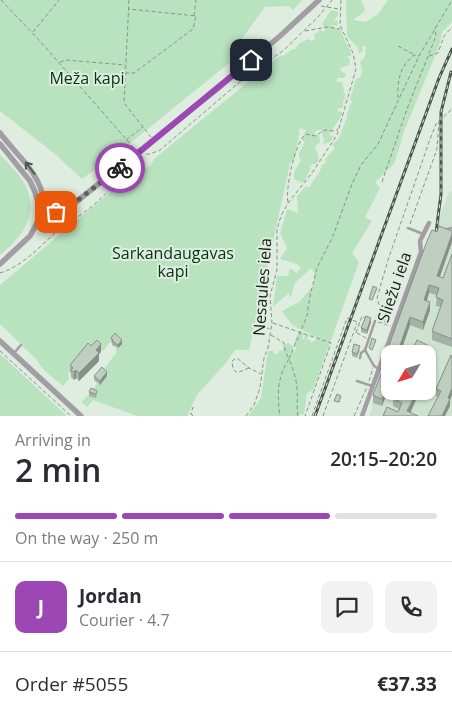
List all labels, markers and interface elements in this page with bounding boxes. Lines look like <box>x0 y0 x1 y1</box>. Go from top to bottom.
pin <box>230 39 272 81</box>
icon: home <box>237 46 265 74</box>
park label: Meža kapi <box>49 67 125 89</box>
courier <box>95 143 145 193</box>
icon: bike <box>106 154 134 182</box>
one-way arrow <box>24 162 35 175</box>
pin <box>35 191 77 233</box>
icon: bag <box>42 198 70 226</box>
street label: Nesaules iela <box>248 237 276 337</box>
park label: Sarkandaugavas kapi <box>112 242 234 282</box>
street label: Sliežu iela <box>372 249 416 325</box>
north arrow <box>381 345 436 400</box>
map controls <box>381 345 436 400</box>
text: Arriving in <box>15 429 91 451</box>
text: 20:15–20:20 <box>330 446 437 472</box>
text: 2 min <box>15 448 101 491</box>
text: On the way · 250 m <box>15 527 158 549</box>
button: chat <box>321 581 373 633</box>
button: phone <box>385 581 437 633</box>
text: Jordan <box>79 583 142 609</box>
text: J <box>38 594 44 620</box>
text: Courier · 4.7 <box>79 609 170 631</box>
text: Order #5055 <box>15 671 128 697</box>
text: €37.33 <box>377 671 437 697</box>

